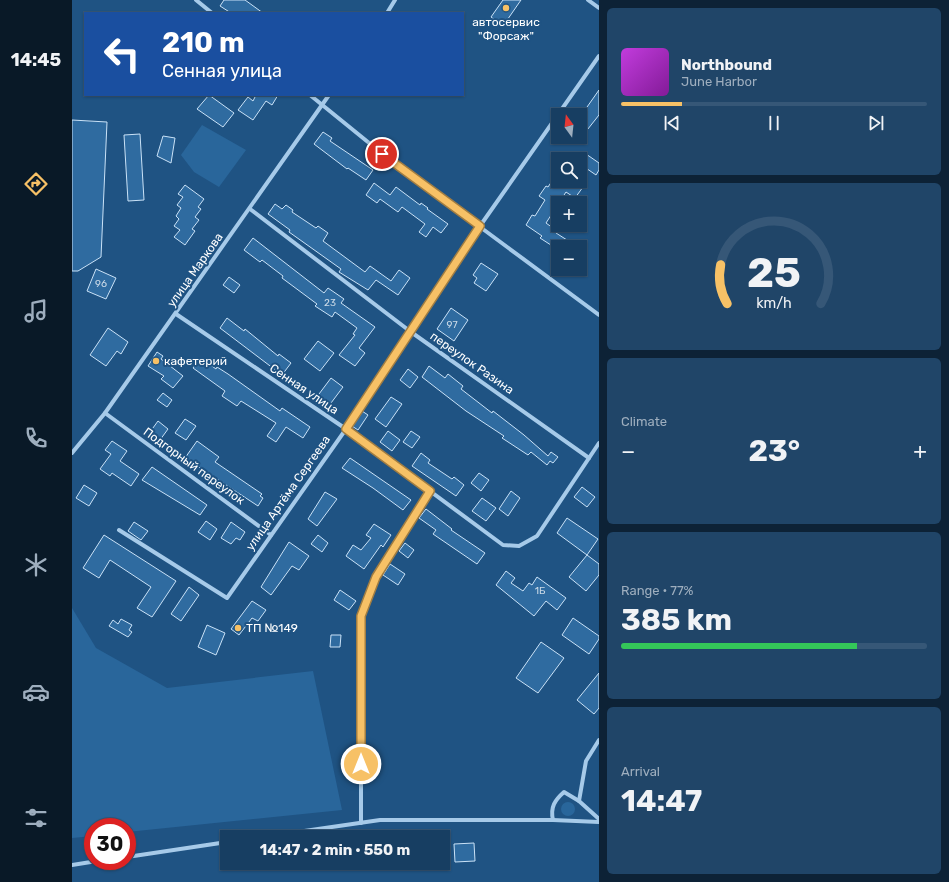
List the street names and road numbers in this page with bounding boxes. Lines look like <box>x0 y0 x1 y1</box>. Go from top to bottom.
street label: улица Маркова <box>164 230 226 310</box>
street label: переулок Разина <box>428 329 516 397</box>
street label: Сенная улица <box>267 361 341 417</box>
street label: Подгорный переулок <box>141 425 248 508</box>
street label: улица Артёма Сергеева <box>243 433 333 553</box>

